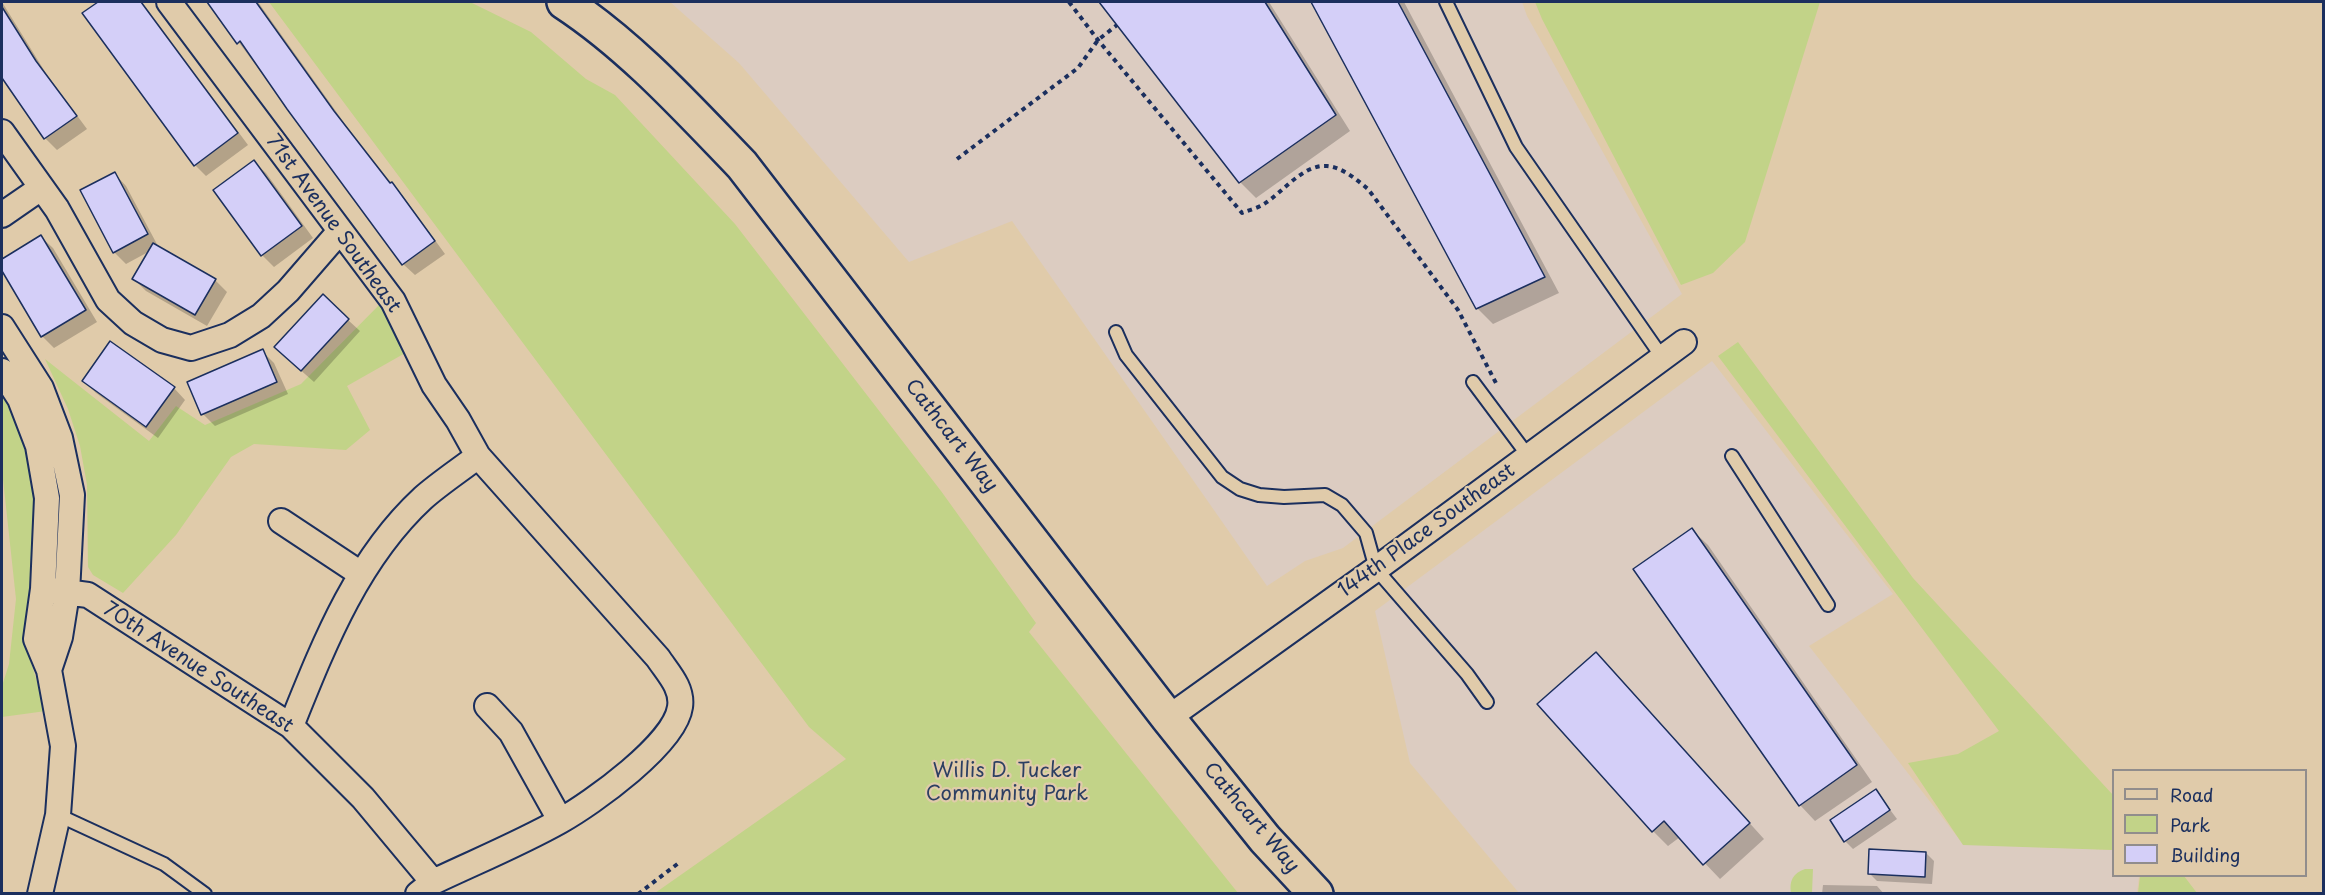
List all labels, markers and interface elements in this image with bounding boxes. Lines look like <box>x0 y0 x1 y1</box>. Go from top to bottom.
street label: 71st Avenue Southeast <box>260 130 406 318</box>
street label: Cathcart Way <box>899 375 1003 497</box>
street label: 144th Place Southeast <box>1334 459 1520 603</box>
street label: 70th Avenue Southeast <box>99 598 297 738</box>
street label: Cathcart Way <box>1198 758 1304 878</box>
park label: Willis D. Tucker Community Park <box>926 759 1088 806</box>
legend <box>2112 769 2307 877</box>
text: Road <box>2170 781 2214 808</box>
text: Park <box>2170 811 2210 838</box>
text: Building <box>2170 841 2240 868</box>

